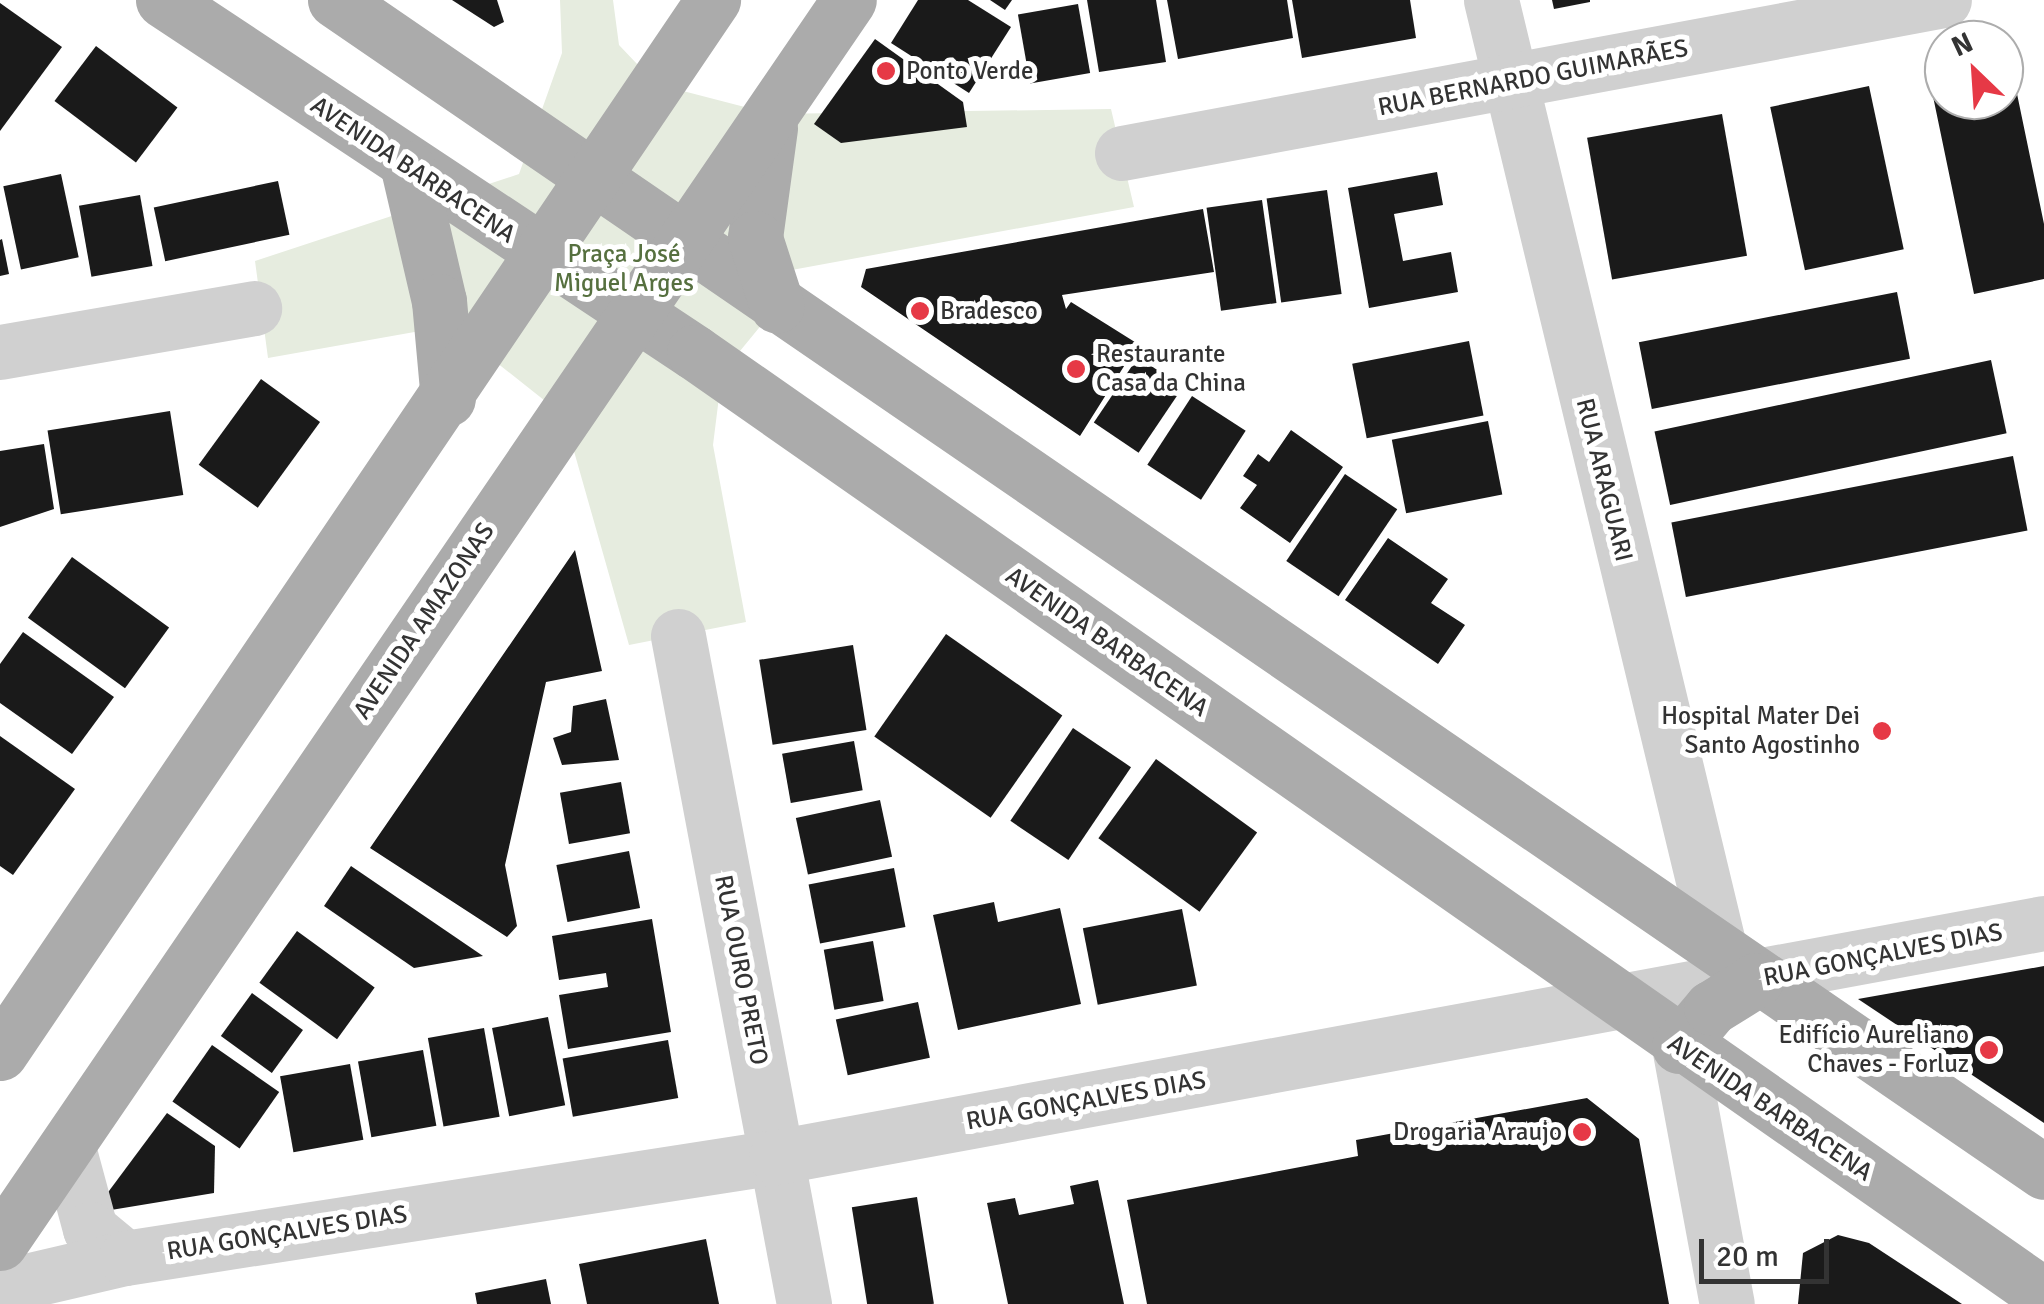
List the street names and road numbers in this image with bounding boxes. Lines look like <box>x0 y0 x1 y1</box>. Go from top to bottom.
street label: RUA BERNARDO GUIMARÃES <box>1375 33 1691 123</box>
street label: AVENIDA BARBACENA <box>305 90 521 250</box>
street label: RUA ARAGUARI <box>1569 395 1639 565</box>
street label: AVENIDA AMAZONAS <box>347 517 501 725</box>
street label: AVENIDA BARBACENA <box>1000 561 1214 723</box>
street label: RUA OURO PRETO <box>708 872 774 1068</box>
street label: RUA GONÇALVES DIAS <box>1761 917 2005 993</box>
street label: AVENIDA BARBACENA <box>1662 1028 1878 1188</box>
street label: RUA GONÇALVES DIAS <box>964 1065 1208 1137</box>
street label: RUA GONÇALVES DIAS <box>165 1199 409 1267</box>

